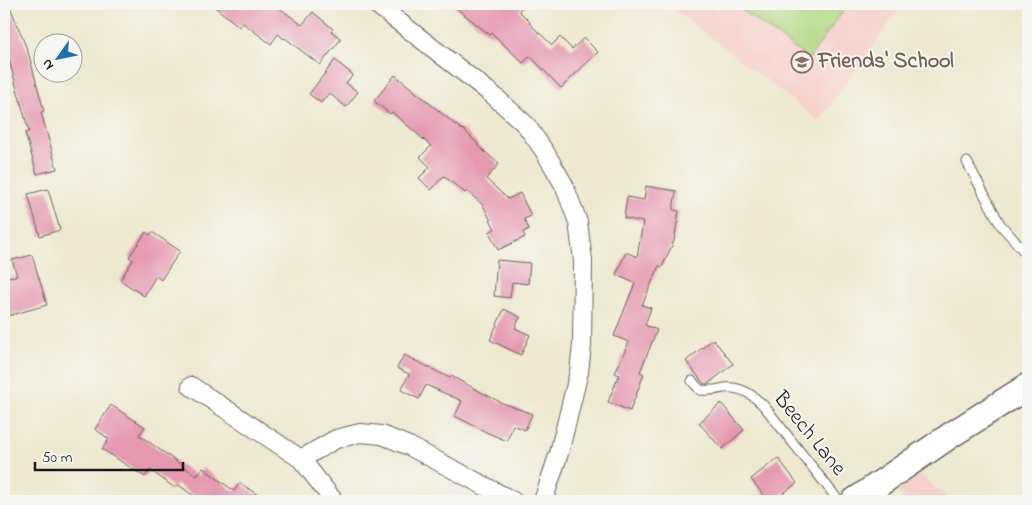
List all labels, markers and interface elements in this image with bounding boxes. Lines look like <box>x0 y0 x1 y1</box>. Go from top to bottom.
north arrow <box>32 32 82 82</box>
place label: Friends' School <box>817 46 954 78</box>
school or university icon: Friends' School <box>790 50 814 74</box>
text: N <box>37 55 60 74</box>
street label: Beech Lane <box>764 384 853 483</box>
scale bar <box>35 440 182 472</box>
text: 50 m <box>42 447 73 469</box>

